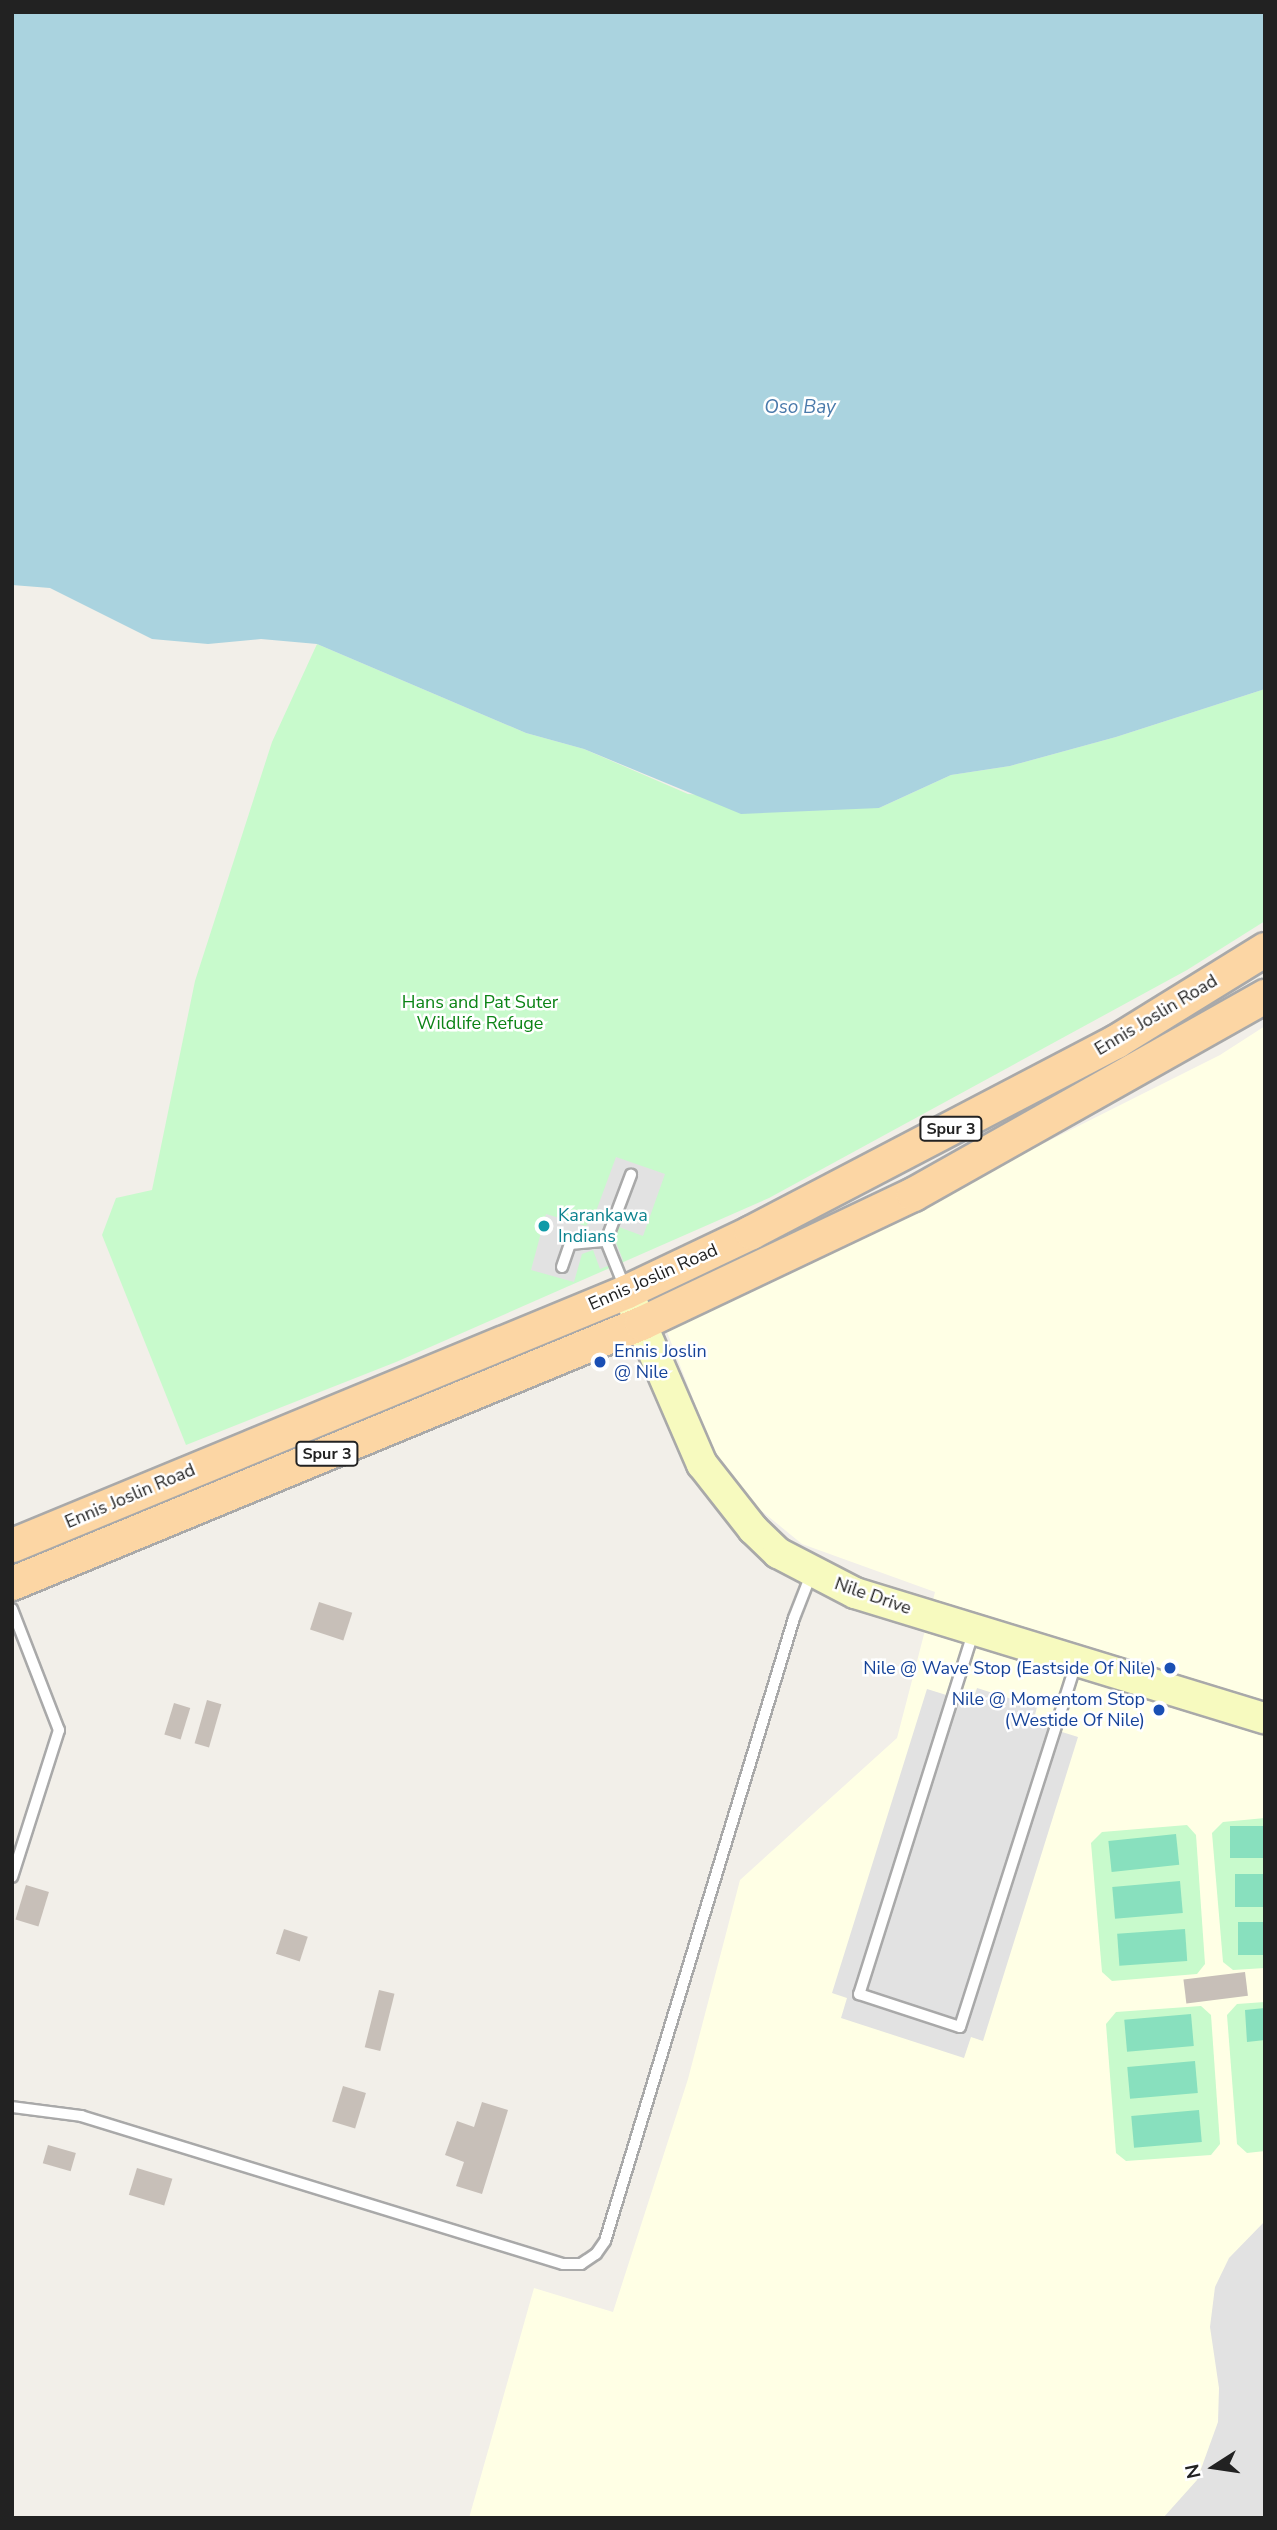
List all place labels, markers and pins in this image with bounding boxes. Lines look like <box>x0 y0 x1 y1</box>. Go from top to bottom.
place label: Karankawa Indians <box>558 1205 648 1248</box>
marker: Karankawa Indians <box>536 1218 552 1234</box>
place label: Ennis Joslin @ Nile <box>614 1341 707 1384</box>
marker: Ennis Joslin @ Nile <box>592 1354 608 1370</box>
place label: Nile @ Wave Stop (Eastside Of Nile) <box>863 1657 1156 1679</box>
marker: Nile @ Wave Stop (Eastside Of Nile) <box>1162 1660 1178 1676</box>
place label: Nile @ Momentom Stop (Westide Of Nile) <box>952 1689 1145 1732</box>
marker: Nile @ Momentom Stop (Westide Of Nile) <box>1151 1702 1167 1718</box>

